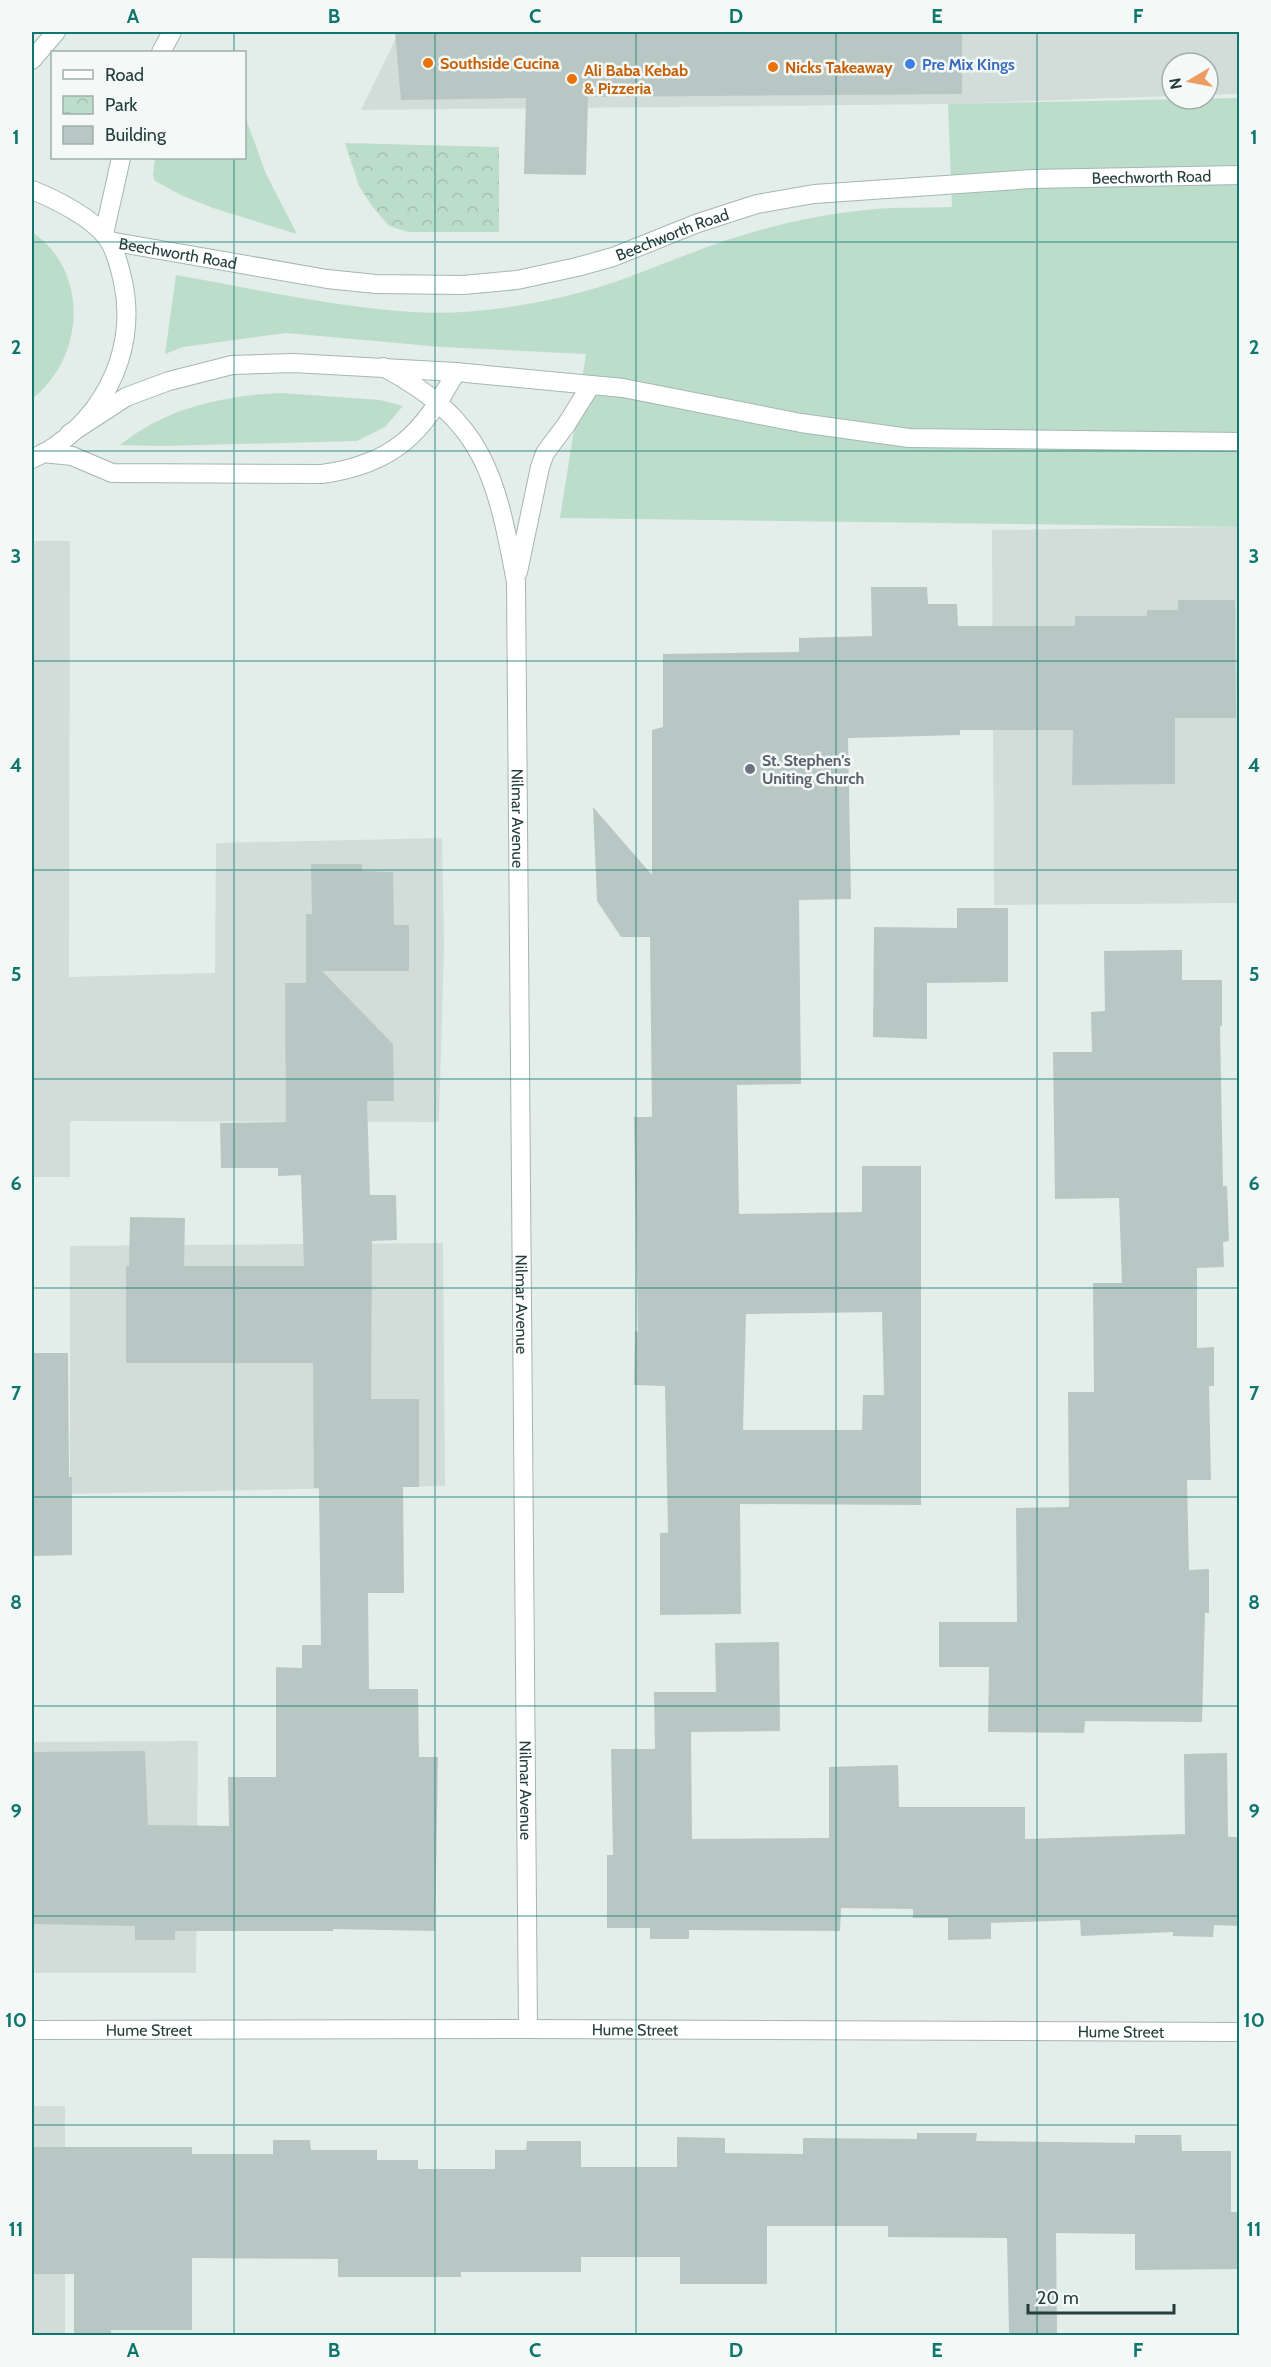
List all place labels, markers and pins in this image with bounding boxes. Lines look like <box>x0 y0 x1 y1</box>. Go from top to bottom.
place label: Southside Cucina <box>440 54 559 73</box>
place label: Pre Mix Kings <box>922 55 1015 74</box>
marker: Southside Cucina <box>421 56 435 70</box>
marker: Pre Mix Kings <box>903 57 917 71</box>
place label: Nicks Takeaway <box>785 58 893 77</box>
marker: Nicks Takeaway <box>766 60 780 74</box>
place label: Ali Baba Kebab & Pizzeria <box>584 61 688 98</box>
marker: Ali Baba Kebab & Pizzeria <box>565 72 579 86</box>
place label: St. Stephen's Uniting Church <box>762 751 864 788</box>
marker: St. Stephen's Uniting Church <box>743 762 757 776</box>

